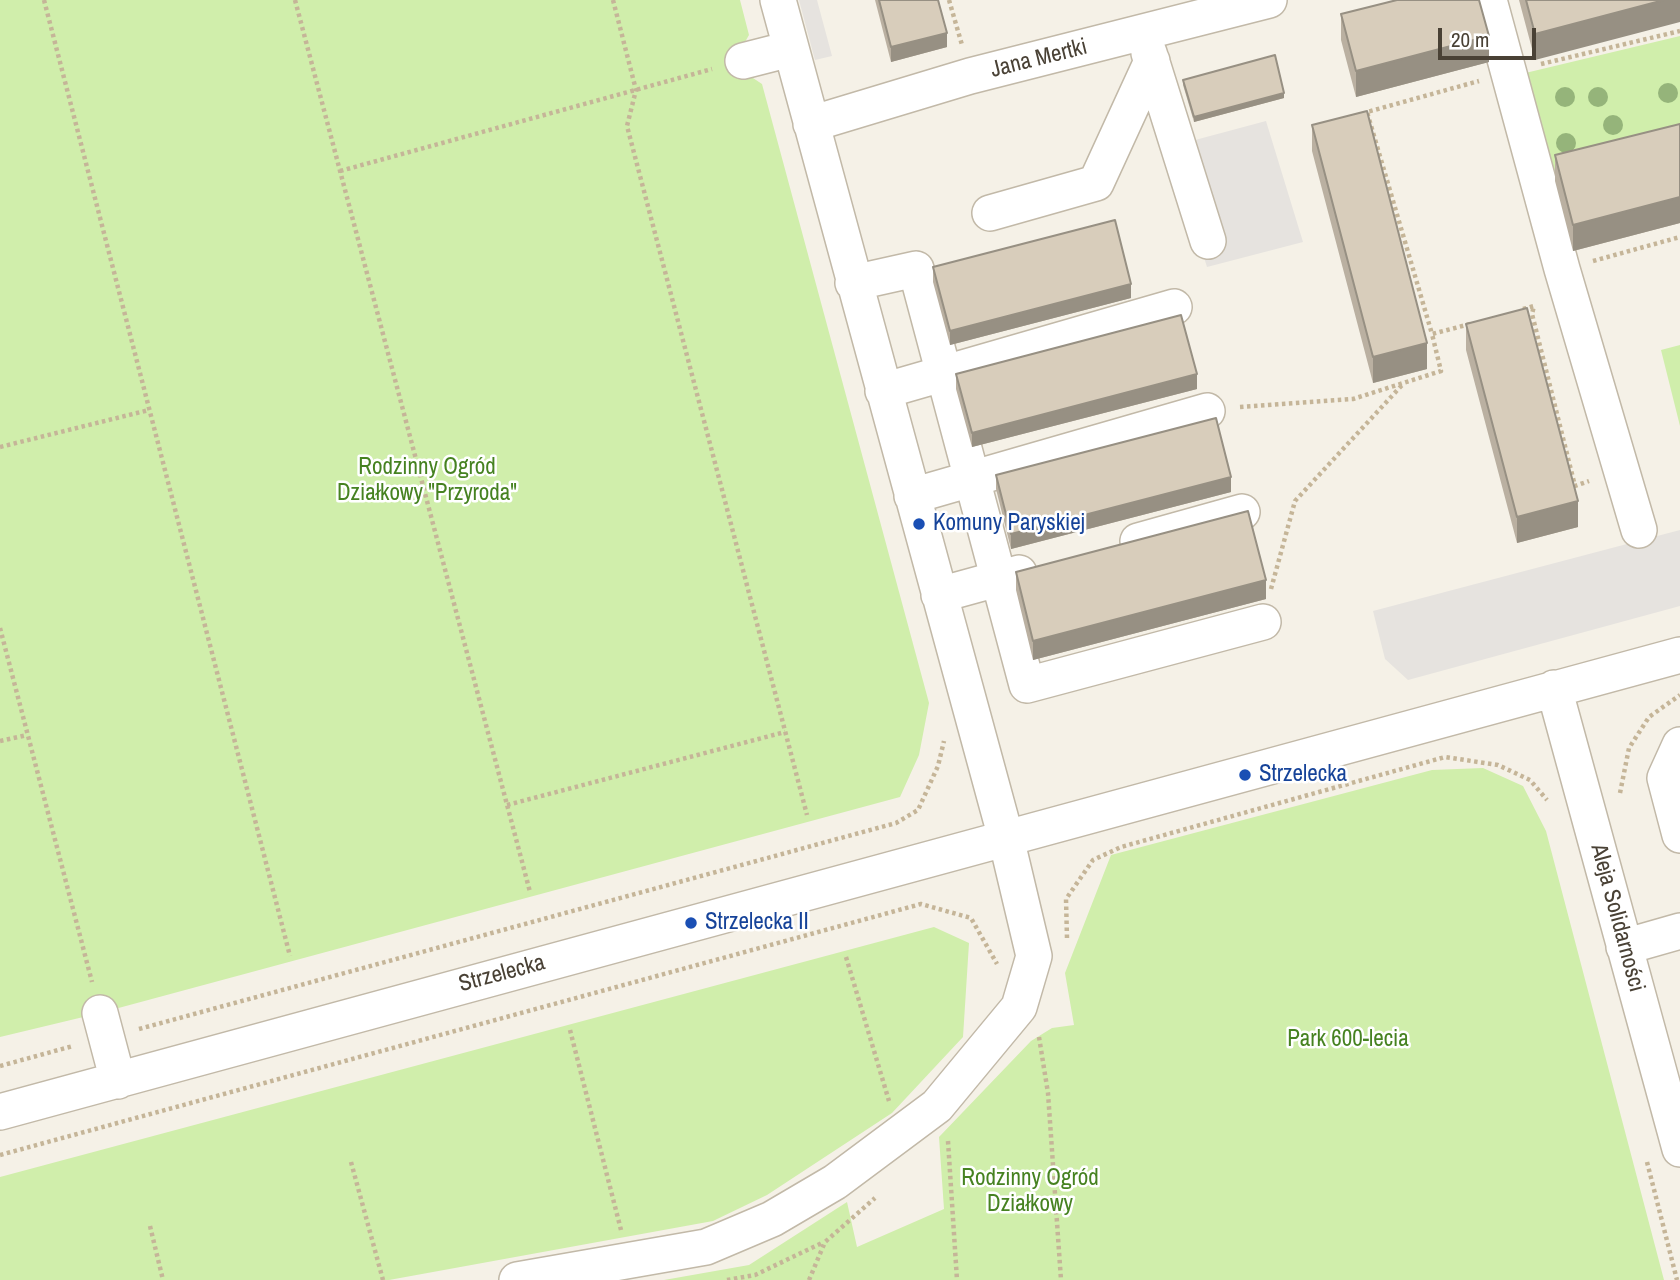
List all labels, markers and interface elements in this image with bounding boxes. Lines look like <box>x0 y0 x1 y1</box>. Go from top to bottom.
scale bar <box>1442 14 1540 58</box>
text: 20 m <box>1451 25 1489 54</box>
street label: Jana Mertki <box>988 34 1090 84</box>
park label: Rodzinny Ogród Działkowy "Przyroda" <box>337 454 517 508</box>
place label: Komuny Paryskiej <box>933 510 1085 538</box>
marker: Komuny Paryskiej <box>911 516 927 532</box>
place label: Strzelecka <box>1259 761 1347 789</box>
marker: Strzelecka <box>1237 767 1253 783</box>
street label: Aleja Solidarności <box>1584 841 1650 995</box>
place label: Strzelecka II <box>705 909 809 937</box>
marker: Strzelecka II <box>683 915 699 931</box>
street label: Strzelecka <box>456 949 548 999</box>
park label: Park 600-lecia <box>1287 1026 1409 1054</box>
park label: Rodzinny Ogród Działkowy <box>961 1165 1099 1219</box>

